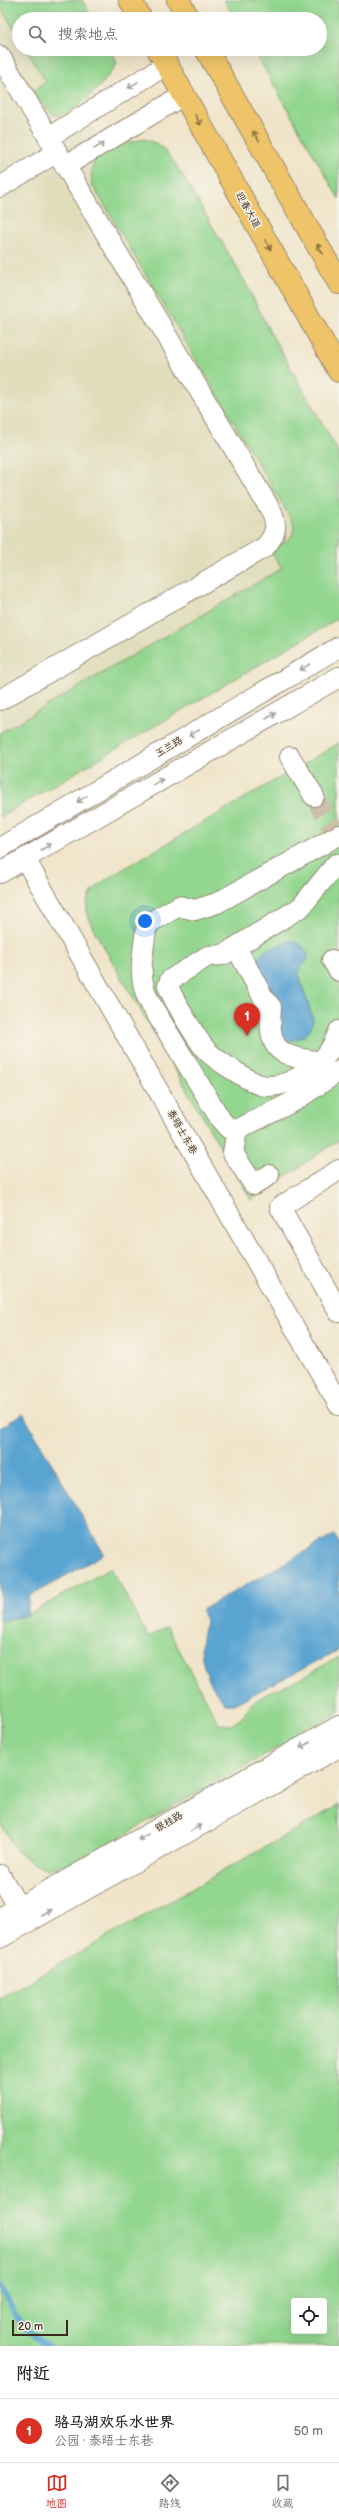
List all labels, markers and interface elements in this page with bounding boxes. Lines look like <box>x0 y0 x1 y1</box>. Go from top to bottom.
search box <box>12 12 327 56</box>
icon: search <box>26 23 48 45</box>
text: 搜索地点 <box>58 25 118 44</box>
one-way arrow <box>128 81 139 89</box>
one-way arrow <box>194 113 202 125</box>
one-way arrow <box>251 130 259 142</box>
one-way arrow <box>93 141 105 149</box>
street label: 迎春大道 <box>233 190 263 230</box>
one-way arrow <box>265 239 273 251</box>
one-way arrow <box>315 243 323 255</box>
one-way arrow <box>299 663 311 671</box>
one-way arrow <box>265 712 277 720</box>
one-way arrow <box>189 729 200 737</box>
street label: 玉兰路 <box>153 734 185 760</box>
one-way arrow <box>152 777 164 785</box>
one-way arrow <box>76 796 88 804</box>
one-way arrow <box>40 842 52 850</box>
your location <box>135 911 155 931</box>
pin: 1 <box>234 1003 260 1036</box>
street label: 泰晤士东巷 <box>164 1107 200 1158</box>
one-way arrow <box>299 1742 311 1750</box>
street label: 银桂路 <box>153 1809 185 1835</box>
one-way arrow <box>190 1823 202 1831</box>
one-way arrow <box>137 1833 149 1841</box>
one-way arrow <box>40 1908 52 1916</box>
map controls <box>291 2298 327 2334</box>
button: locate <box>291 2298 327 2334</box>
scale bar <box>12 2318 68 2337</box>
text: 20 m <box>18 2320 43 2333</box>
text: 附近 <box>16 2364 50 2384</box>
text: 骆马湖欢乐水世界 <box>54 2413 174 2432</box>
text: 1 <box>26 2423 32 2439</box>
text: 50 m <box>294 2423 323 2439</box>
text: 公园 · 泰晤士东巷 <box>54 2433 153 2449</box>
tab: 地图 <box>46 2472 68 2510</box>
tab: 路线 <box>159 2472 181 2510</box>
tab: 收藏 <box>272 2472 294 2510</box>

